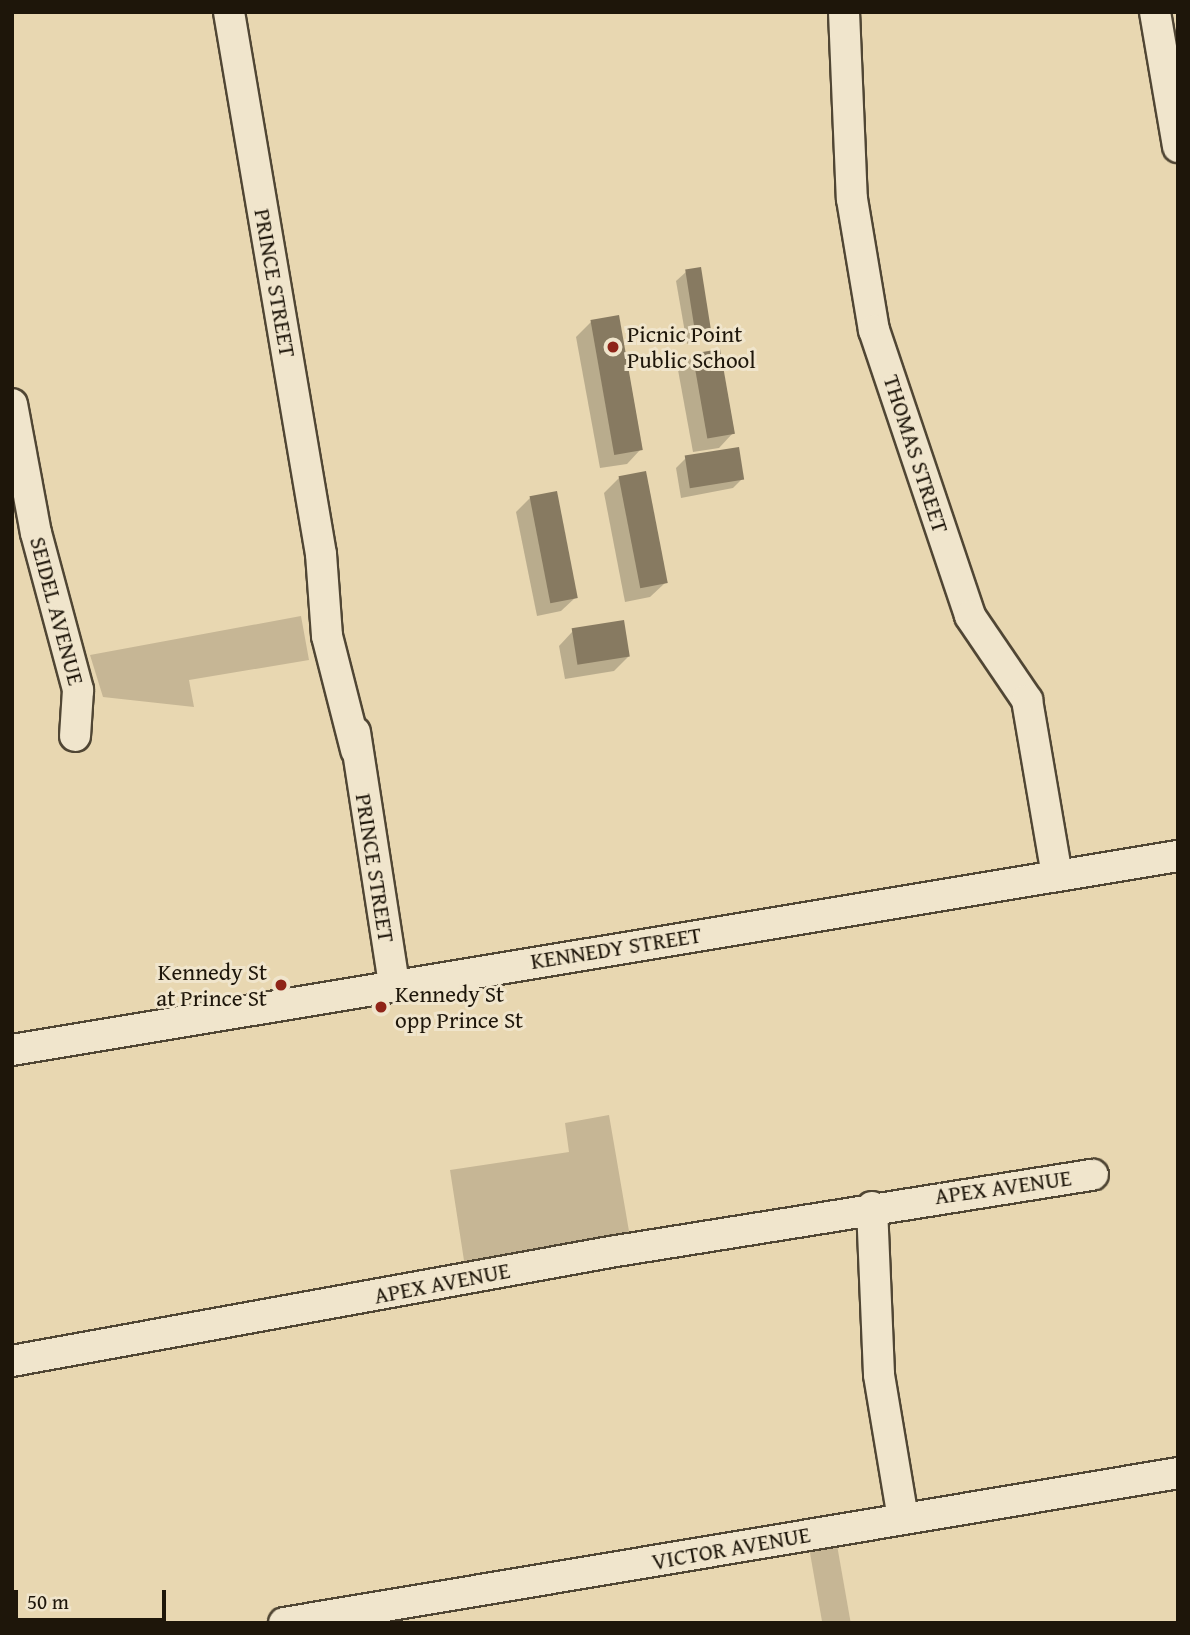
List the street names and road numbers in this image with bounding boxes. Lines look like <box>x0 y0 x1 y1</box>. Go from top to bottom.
street label: PRINCE STREET <box>248 207 302 359</box>
street label: THOMAS STREET <box>877 371 955 537</box>
street label: SEIDEL AVENUE <box>24 534 90 688</box>
street label: PRINCE STREET <box>350 792 400 944</box>
street label: KENNEDY STREET <box>529 921 703 975</box>
street label: APEX AVENUE <box>933 1164 1073 1210</box>
street label: APEX AVENUE <box>372 1256 512 1310</box>
street label: VICTOR AVENUE <box>650 1520 812 1576</box>

